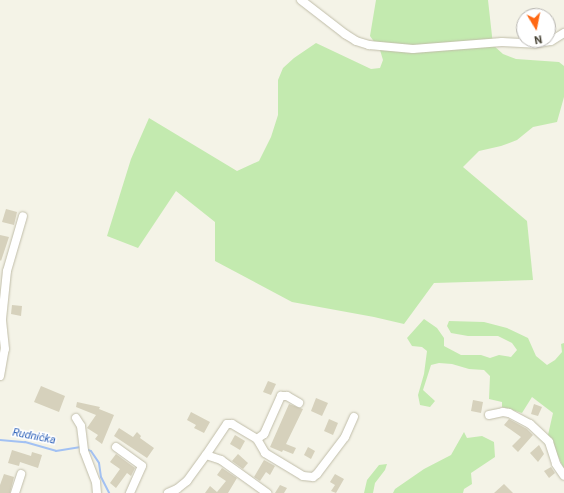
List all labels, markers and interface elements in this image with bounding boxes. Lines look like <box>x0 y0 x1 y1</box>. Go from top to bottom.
north arrow <box>516 8 556 48</box>
text: N <box>533 32 543 46</box>
water label: Rudnička <box>11 426 57 448</box>

